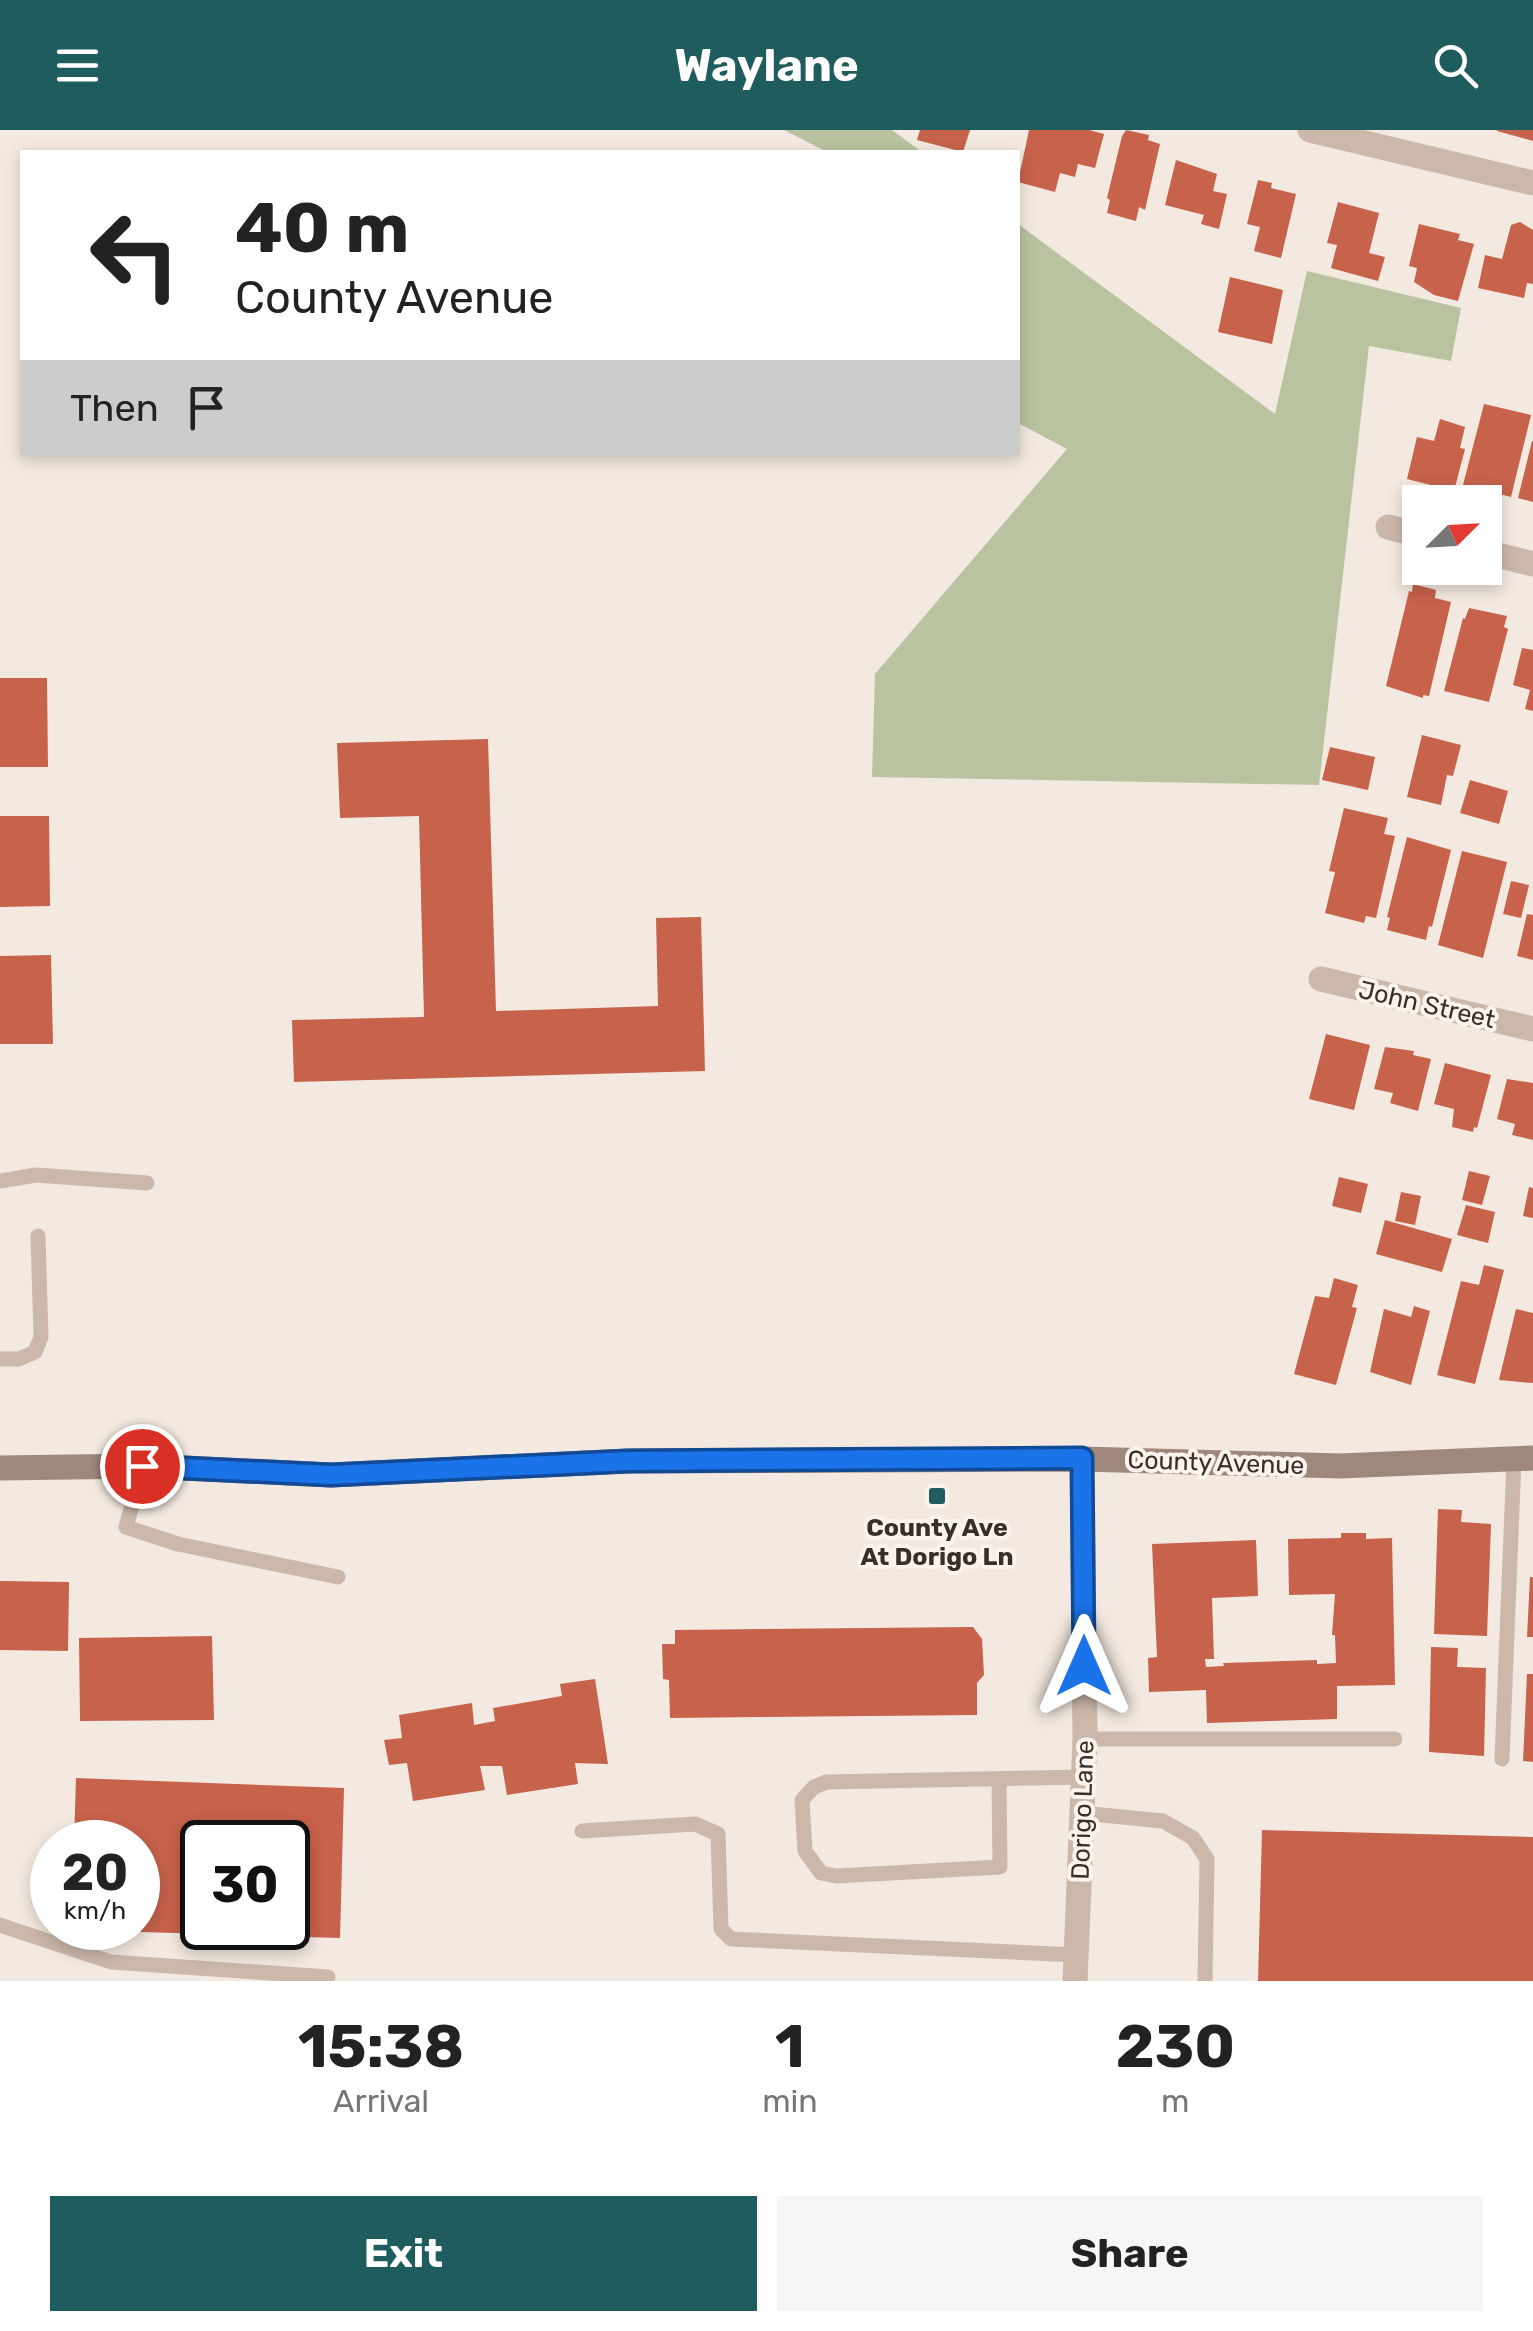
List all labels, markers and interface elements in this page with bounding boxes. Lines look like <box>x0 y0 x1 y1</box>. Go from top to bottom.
icon: menu <box>50 38 105 93</box>
icon: search <box>1428 38 1483 93</box>
text: Waylane <box>674 39 859 92</box>
text: 40 m <box>235 187 409 270</box>
icon: left <box>70 190 200 320</box>
text: County Avenue <box>235 271 554 324</box>
icon: arrive <box>179 380 234 435</box>
text: Then <box>70 385 159 431</box>
north arrow <box>1402 485 1502 585</box>
map controls <box>1402 485 1502 585</box>
street label: John Street <box>1356 975 1498 1034</box>
pin <box>100 1424 185 1509</box>
icon: arrive <box>115 1439 170 1494</box>
street label: County Avenue <box>1127 1445 1305 1480</box>
marker: County Ave At Dorigo Ln <box>926 1485 948 1507</box>
place label: County Ave At Dorigo Ln <box>860 1513 1014 1571</box>
position arrow <box>1032 1614 1136 1718</box>
street label: Dorigo Lane <box>1066 1740 1099 1880</box>
speed limit sign: 30 <box>180 1820 310 1950</box>
text: 20 <box>62 1843 128 1903</box>
text: km/h <box>64 1896 126 1925</box>
text: 15:38 <box>298 2011 464 2082</box>
text: 1 <box>775 2011 805 2082</box>
text: 230 <box>1116 2011 1235 2082</box>
text: Arrival <box>333 2082 429 2120</box>
text: min <box>762 2082 818 2120</box>
text: m <box>1161 2082 1190 2120</box>
button: Exit <box>50 2196 757 2311</box>
button: Share <box>777 2196 1483 2311</box>

